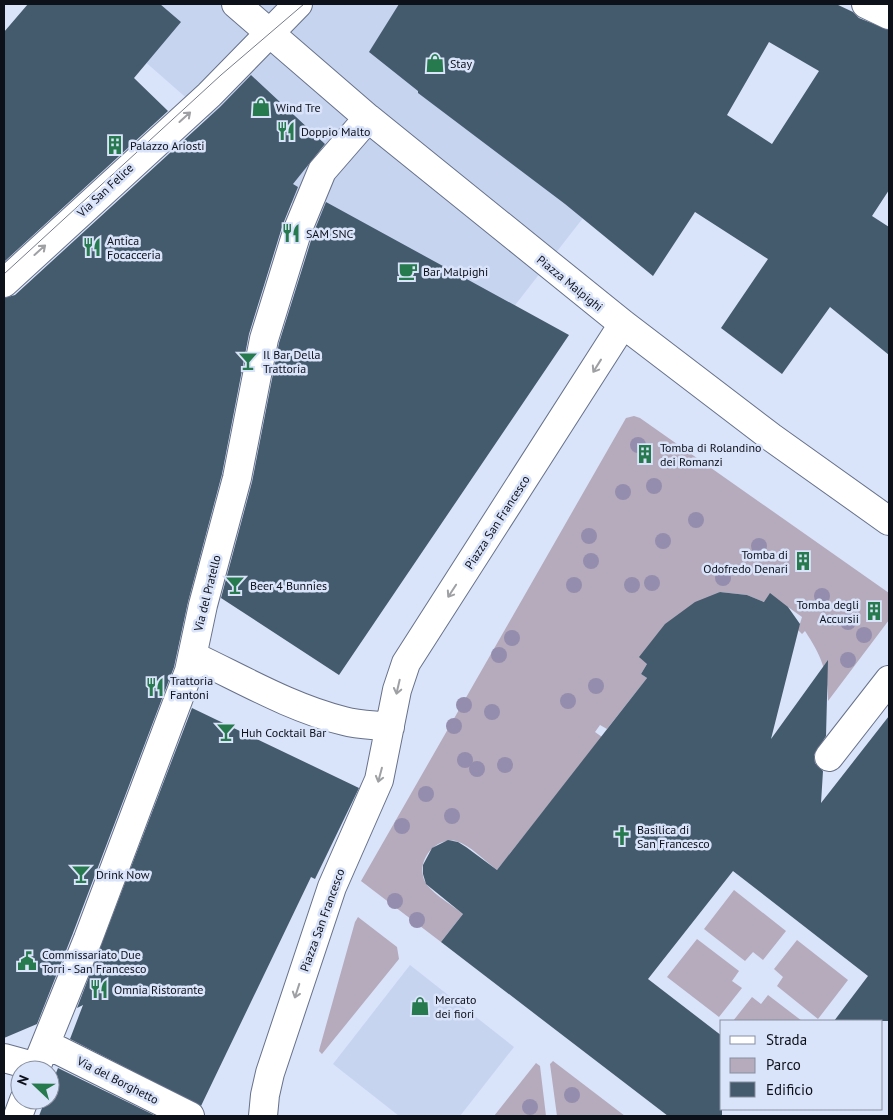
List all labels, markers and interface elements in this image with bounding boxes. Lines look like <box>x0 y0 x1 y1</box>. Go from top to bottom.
shop icon: Stay <box>424 52 446 74</box>
place label: Stay <box>450 56 472 71</box>
shop icon: Wind Tre <box>250 96 272 118</box>
place label: Wind Tre <box>276 100 321 115</box>
one-way arrow <box>179 111 192 123</box>
restaurant icon: Doppio Malto <box>275 120 297 142</box>
place label: Doppio Malto <box>301 124 370 139</box>
building icon: Palazzo Ariosti <box>104 134 126 156</box>
place label: Palazzo Ariosti <box>130 138 205 153</box>
street label: Via San Felice <box>73 160 136 221</box>
restaurant icon: SAM SNC <box>280 222 302 244</box>
place label: SAM SNC <box>306 226 354 241</box>
place label: Antica Focacceria <box>107 233 161 262</box>
restaurant icon: Antica Focacceria <box>81 236 103 258</box>
one-way arrow <box>33 244 46 256</box>
street label: Piazza Malpighi <box>534 252 606 314</box>
cafe icon: Bar Malpighi <box>397 260 419 282</box>
place label: Bar Malpighi <box>423 264 488 279</box>
place label: Il Bar Della Trattoria <box>263 347 320 376</box>
bar icon: Il Bar Della Trattoria <box>237 350 259 372</box>
one-way arrow <box>592 358 602 372</box>
place label: Tomba di Rolandino dei Romanzi <box>660 440 762 469</box>
building icon: Tomba di Rolandino dei Romanzi <box>634 443 656 465</box>
street label: Piazza San Francesco <box>461 472 533 572</box>
place label: Tomba di Odofredo Denari <box>703 547 788 576</box>
building icon: Tomba di Odofredo Denari <box>792 550 814 572</box>
street label: Via del Pratello <box>190 553 224 634</box>
bar icon: Beer 4 Bunnies <box>224 574 246 596</box>
place label: Beer 4 Bunnies <box>250 578 327 593</box>
one-way arrow <box>447 583 457 597</box>
place label: Tomba degli Accursii <box>796 597 859 626</box>
building icon: Tomba degli Accursii <box>863 600 885 622</box>
place label: Trattoria Fantoni <box>170 673 213 702</box>
restaurant icon: Trattoria Fantoni <box>144 676 166 698</box>
one-way arrow <box>393 679 402 695</box>
bar icon: Huh Cocktail Bar <box>215 721 237 743</box>
place label: Huh Cocktail Bar <box>241 725 326 740</box>
one-way arrow <box>375 766 385 782</box>
place label: Basilica di San Francesco <box>637 822 710 851</box>
church icon: Basilica di San Francesco <box>611 825 633 847</box>
bar icon: Drink Now <box>70 863 92 885</box>
street label: Piazza San Francesco <box>296 866 348 974</box>
place label: Drink Now <box>96 867 150 882</box>
place label: Commissariato Due Torri - San Francesco <box>42 947 147 976</box>
public building icon: Commissariato Due Torri - San Francesco <box>16 950 38 972</box>
restaurant icon: Omnia Ristorante <box>88 978 110 1000</box>
place label: Omnia Ristorante <box>114 982 203 997</box>
one-way arrow <box>291 983 301 999</box>
place label: Mercato dei fiori <box>435 992 476 1021</box>
shop icon: Mercato dei fiori <box>409 995 431 1017</box>
legend <box>720 1020 883 1110</box>
text: Strada <box>766 1030 807 1049</box>
street label: Via del Borghetto <box>74 1053 161 1107</box>
text: Parco <box>766 1055 801 1074</box>
north arrow <box>10 1060 60 1110</box>
text: N <box>13 1072 33 1088</box>
text: Edificio <box>766 1080 813 1099</box>

